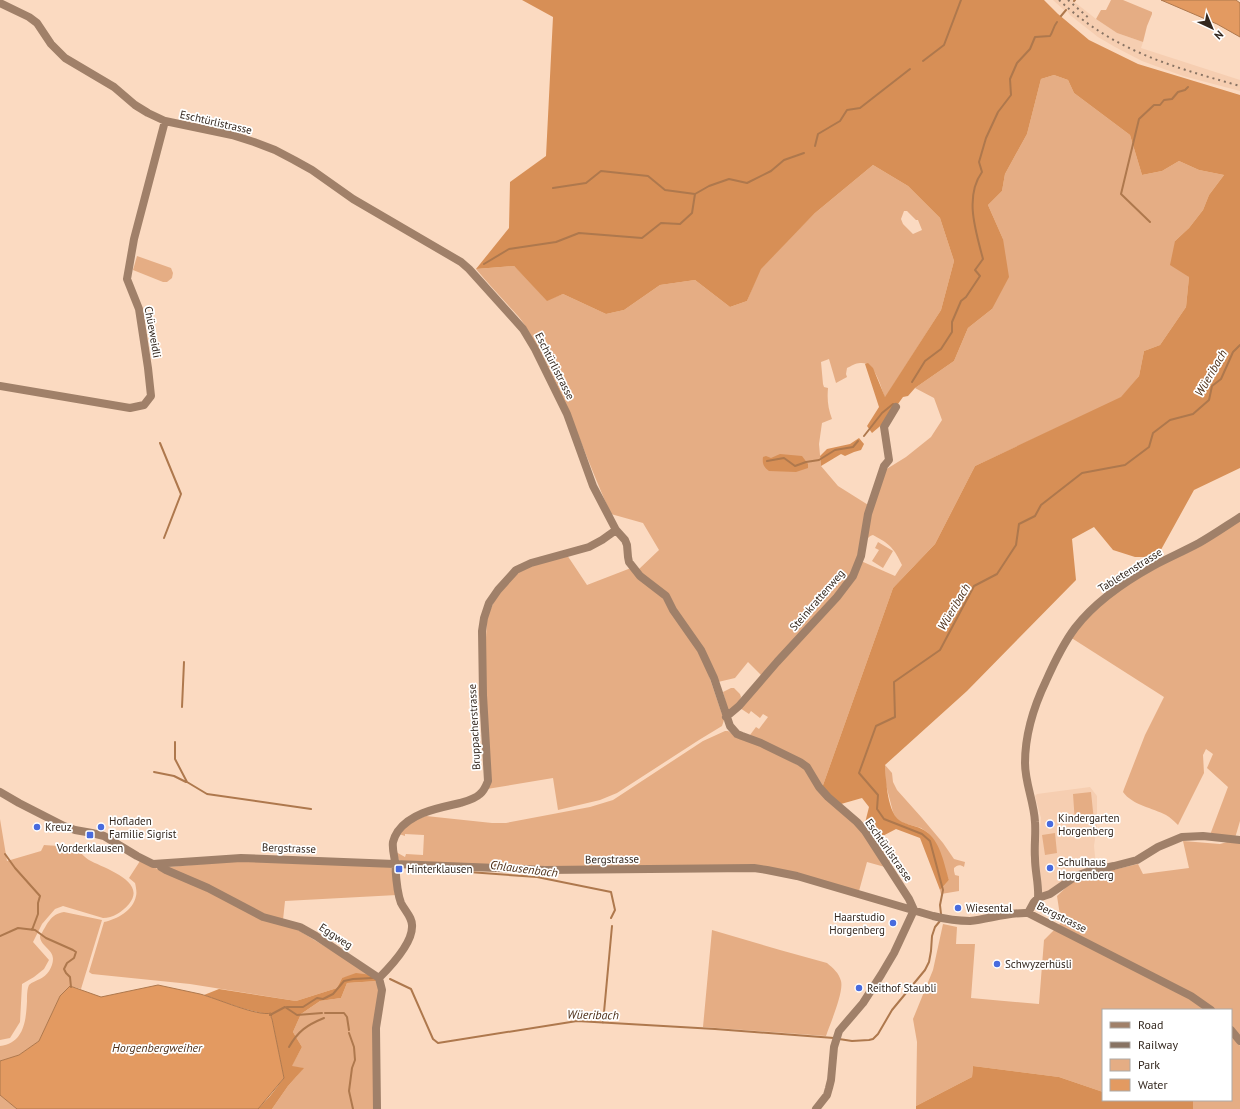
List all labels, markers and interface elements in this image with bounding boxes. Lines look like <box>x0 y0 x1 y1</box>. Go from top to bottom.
north arrow <box>1192 8 1232 48</box>
text: N <box>1211 28 1226 43</box>
street label: Eschtürlistrasse <box>179 107 254 137</box>
street label: Chüeweidli <box>142 305 164 359</box>
street label: Eschtürlistrasse <box>532 330 578 402</box>
water label: Wüeribach <box>1191 347 1230 399</box>
street label: Tabletenstrasse <box>1095 545 1165 595</box>
street label: Steinkrattenweg <box>787 566 848 634</box>
water label: Wüeribach <box>934 581 973 633</box>
street label: Bruppacherstrasse <box>465 683 483 770</box>
place label: Kindergarten Horgenberg <box>1058 811 1120 838</box>
place label: Hofladen Familie Sigrist <box>109 814 177 841</box>
street label: Eschtürlistrasse <box>862 816 916 884</box>
marker: Kindergarten Horgenberg <box>1045 819 1055 829</box>
place label: Kreuz <box>45 820 72 834</box>
marker: Kreuz <box>32 822 42 832</box>
marker: Hofladen Familie Sigrist <box>96 822 106 832</box>
marker: Vorderklausen <box>85 830 95 840</box>
street label: Bergstrasse <box>262 840 317 856</box>
place label: Vorderklausen <box>56 841 123 855</box>
street label: Bergstrasse <box>585 852 640 866</box>
place label: Schulhaus Horgenberg <box>1058 855 1114 882</box>
water label: Chlausenbach <box>489 857 559 880</box>
place label: Hinterklausen <box>407 862 472 876</box>
marker: Schulhaus Horgenberg <box>1045 863 1055 873</box>
marker: Hinterklausen <box>394 864 404 874</box>
street label: Bergstrasse <box>1035 898 1090 936</box>
place label: Wiesental <box>966 901 1013 915</box>
marker: Wiesental <box>953 903 963 913</box>
place label: Haarstudio Horgenberg <box>829 910 885 937</box>
marker: Haarstudio Horgenberg <box>888 918 898 928</box>
street label: Eggweg <box>317 920 355 952</box>
place label: Schwyzerhüsli <box>1005 957 1072 971</box>
marker: Schwyzerhüsli <box>992 959 1002 969</box>
place label: Reithof Staubli <box>867 981 937 995</box>
marker: Reithof Staubli <box>854 983 864 993</box>
water label: Wüeribach <box>567 1007 619 1022</box>
legend <box>1102 1009 1232 1101</box>
text: Road <box>1138 1017 1163 1032</box>
text: Railway <box>1138 1037 1178 1052</box>
water label: Horgenbergweiher <box>112 1040 203 1055</box>
text: Park <box>1138 1057 1160 1072</box>
text: Water <box>1138 1077 1168 1092</box>

